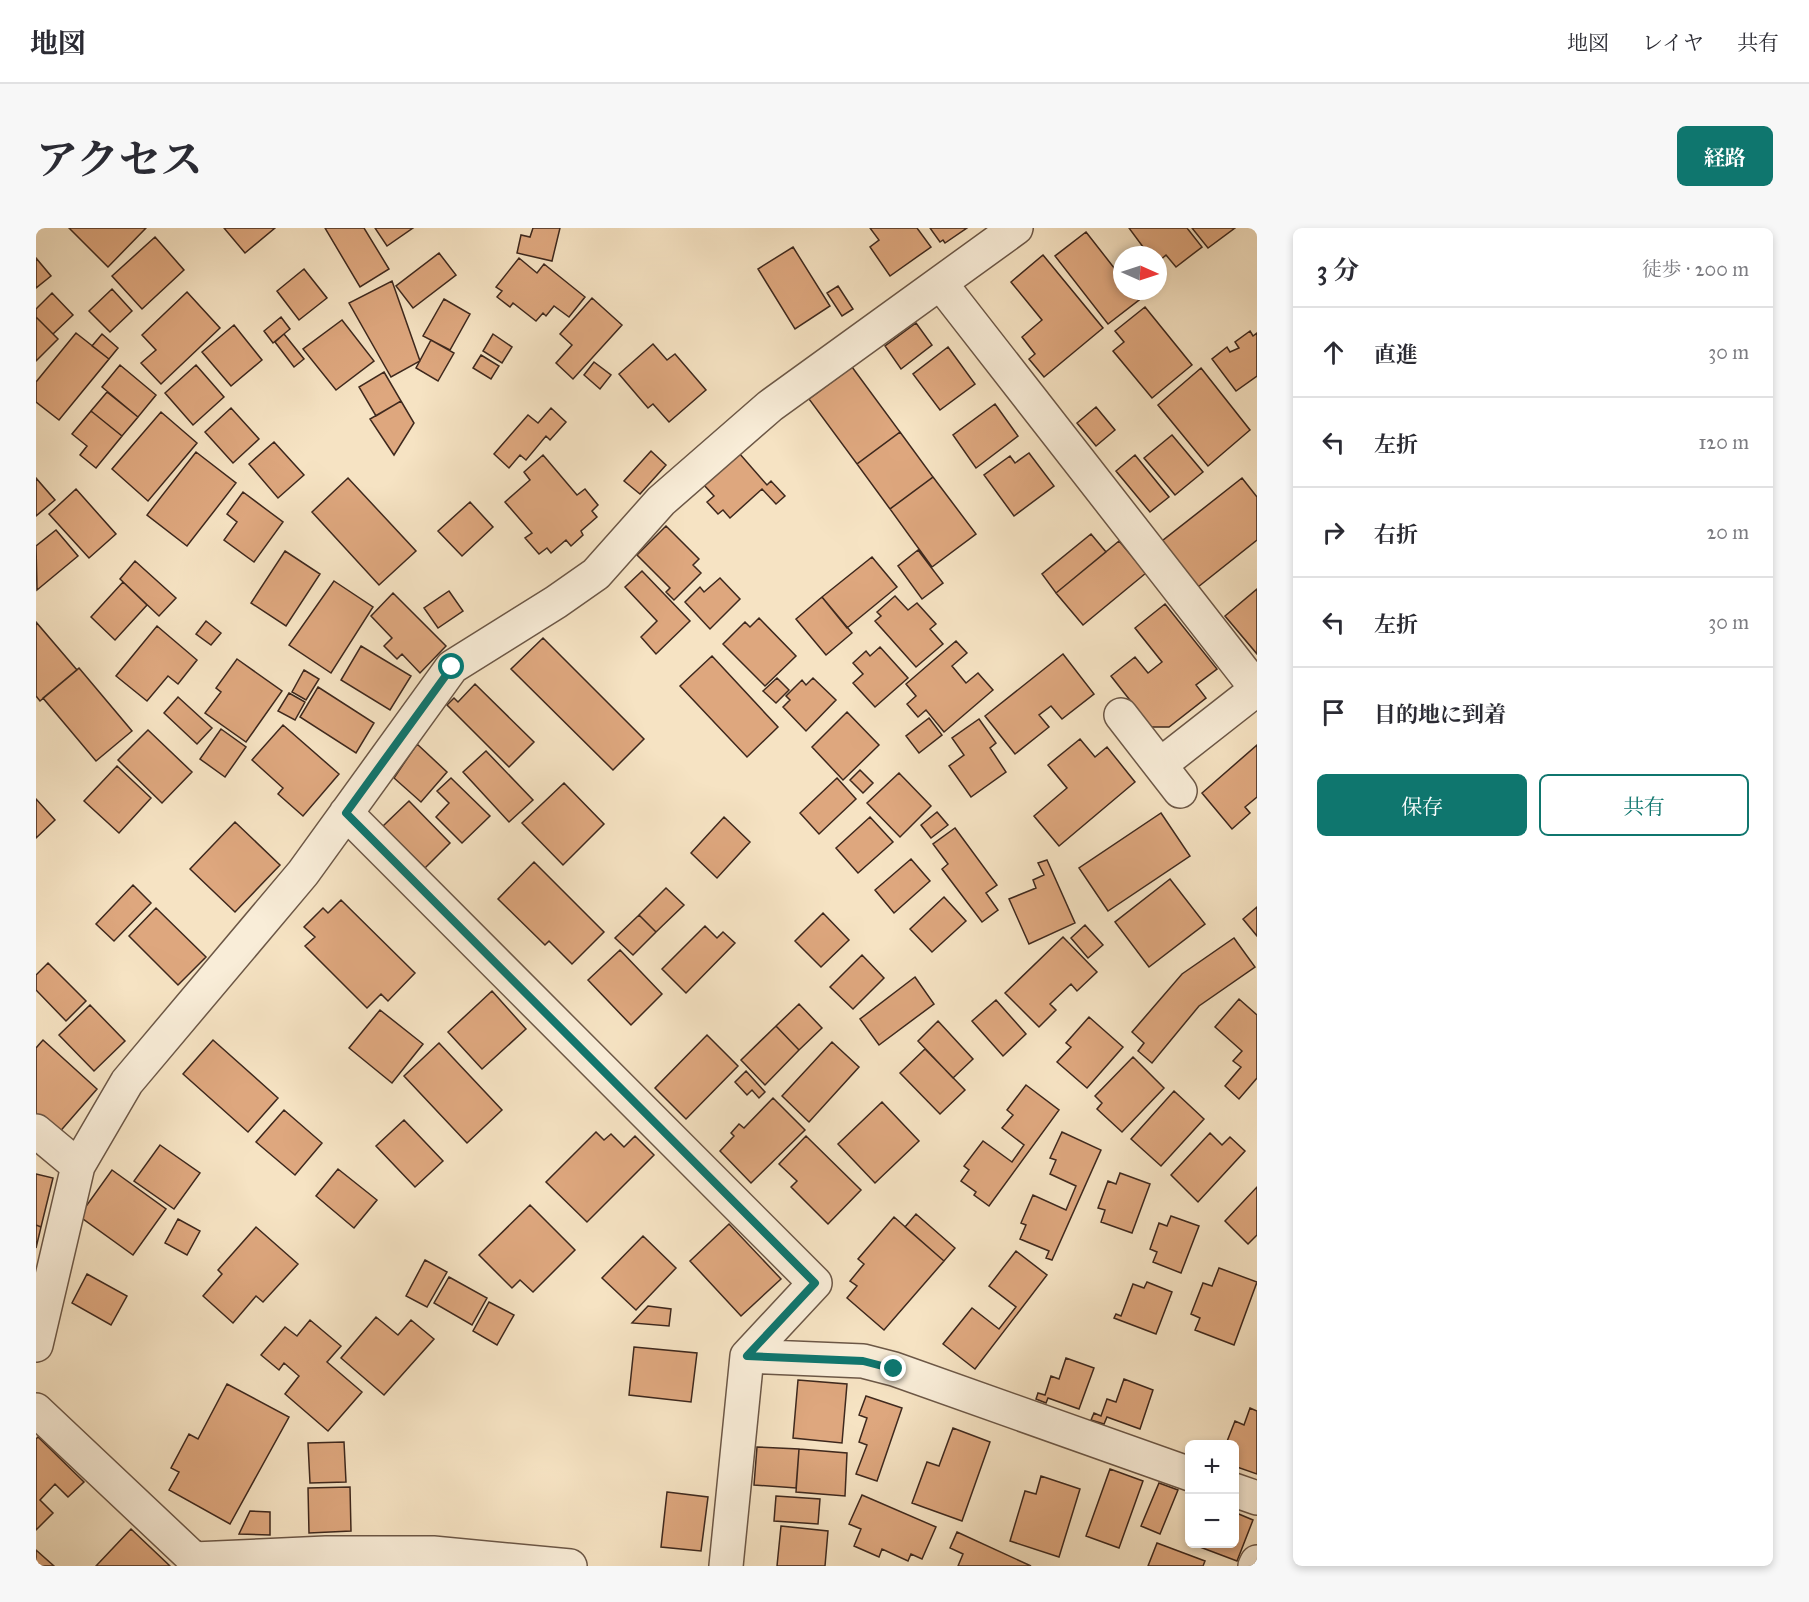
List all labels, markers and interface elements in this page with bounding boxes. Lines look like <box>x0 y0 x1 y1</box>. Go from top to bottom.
text: 地図 <box>30 26 86 61</box>
text: 地図 <box>1567 30 1609 56</box>
text: レイヤ <box>1642 30 1704 56</box>
text: 共有 <box>1737 30 1779 56</box>
button: 経路 <box>1677 126 1773 186</box>
text: アクセス <box>36 134 203 186</box>
north arrow <box>1113 246 1167 300</box>
text: 3 分 <box>1317 254 1359 286</box>
text: 徒歩 · 200 m <box>1642 257 1749 281</box>
icon: ahead <box>1317 336 1350 369</box>
text: 30 m <box>1708 340 1749 364</box>
text: 直進 <box>1374 341 1418 368</box>
icon: left <box>1317 426 1350 459</box>
text: 120 m <box>1698 430 1749 454</box>
text: 左折 <box>1374 431 1418 458</box>
icon: right <box>1317 516 1350 549</box>
text: 20 m <box>1706 520 1749 544</box>
text: 右折 <box>1374 521 1418 548</box>
icon: left <box>1317 606 1350 639</box>
text: 30 m <box>1708 610 1749 634</box>
text: 左折 <box>1374 611 1418 638</box>
route start <box>438 653 464 679</box>
icon: arrive <box>1317 696 1350 729</box>
text: 目的地に到着 <box>1374 701 1506 728</box>
button: 保存 <box>1317 774 1527 836</box>
button: 共有 <box>1539 774 1749 836</box>
route end <box>880 1355 906 1381</box>
map controls <box>1185 1440 1239 1548</box>
button: + <box>1185 1440 1239 1494</box>
button: − <box>1185 1494 1239 1548</box>

